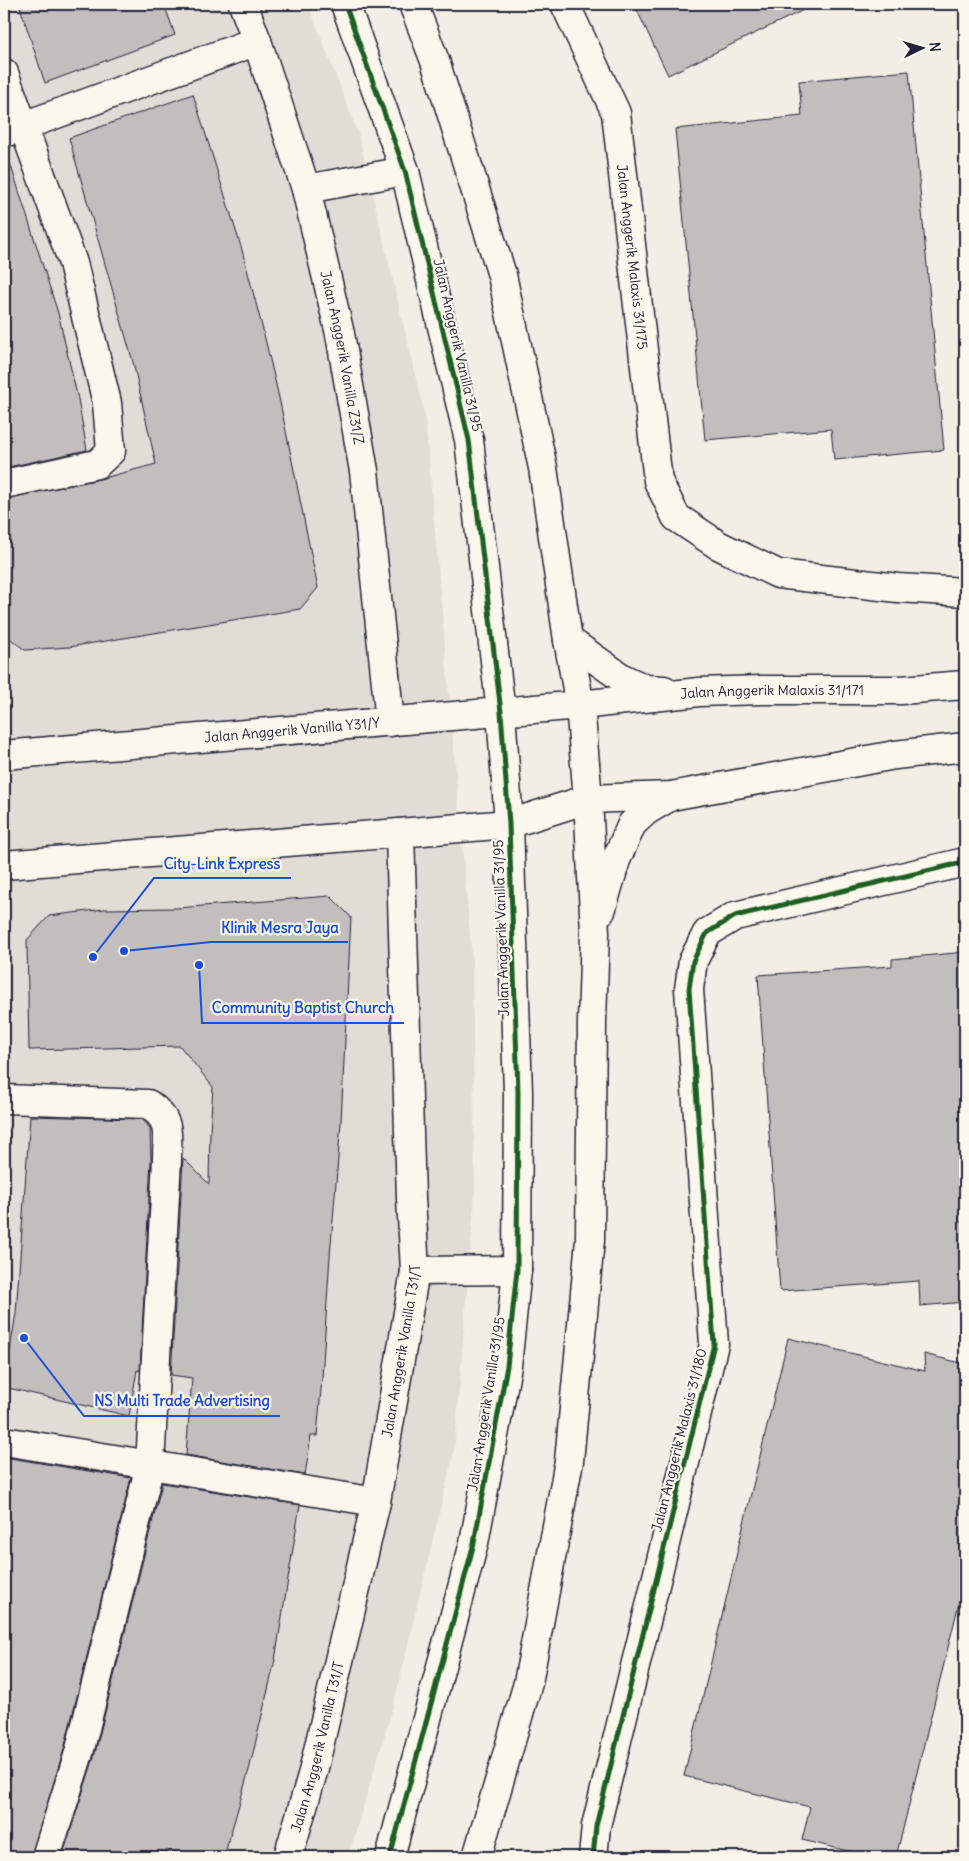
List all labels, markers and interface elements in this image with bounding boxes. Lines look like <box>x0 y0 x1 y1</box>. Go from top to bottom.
north arrow <box>896 22 946 72</box>
text: N <box>926 41 944 52</box>
street label: Jalan Anggerik Malaxis 31/175 <box>613 163 652 350</box>
street label: Jalan Anggerik Vanilla 31/95 <box>429 257 487 433</box>
street label: Jalan Anggerik Vanilla Z31/Z <box>316 269 368 446</box>
street label: Jalan Anggerik Malaxis 31/171 <box>679 681 864 703</box>
street label: Jalan Anggerik Vanilla Y31/Y <box>203 713 381 747</box>
street label: Jalan Anggerik Vanilla 31/95 <box>489 839 513 1017</box>
callout: City-Link Express <box>154 848 291 878</box>
text: City-Link Express <box>164 854 280 874</box>
callout: Klinik Mesra Jaya <box>211 912 348 942</box>
text: Klinik Mesra Jaya <box>221 918 339 938</box>
callout: Community Baptist Church <box>202 993 404 1023</box>
text: Community Baptist Church <box>212 998 395 1018</box>
street label: Jalan Anggerik Vanilla T31/T <box>378 1264 424 1439</box>
street label: Jalan Anggerik Vanilla 31/95 <box>463 1315 509 1493</box>
street label: Jalan Anggerik Malaxis 31/180 <box>647 1346 711 1534</box>
callout: NS Multi Trade Advertising <box>84 1386 280 1416</box>
text: NS Multi Trade Advertising <box>94 1391 270 1411</box>
street label: Jalan Anggerik Vanilla T31/T <box>287 1660 347 1834</box>

